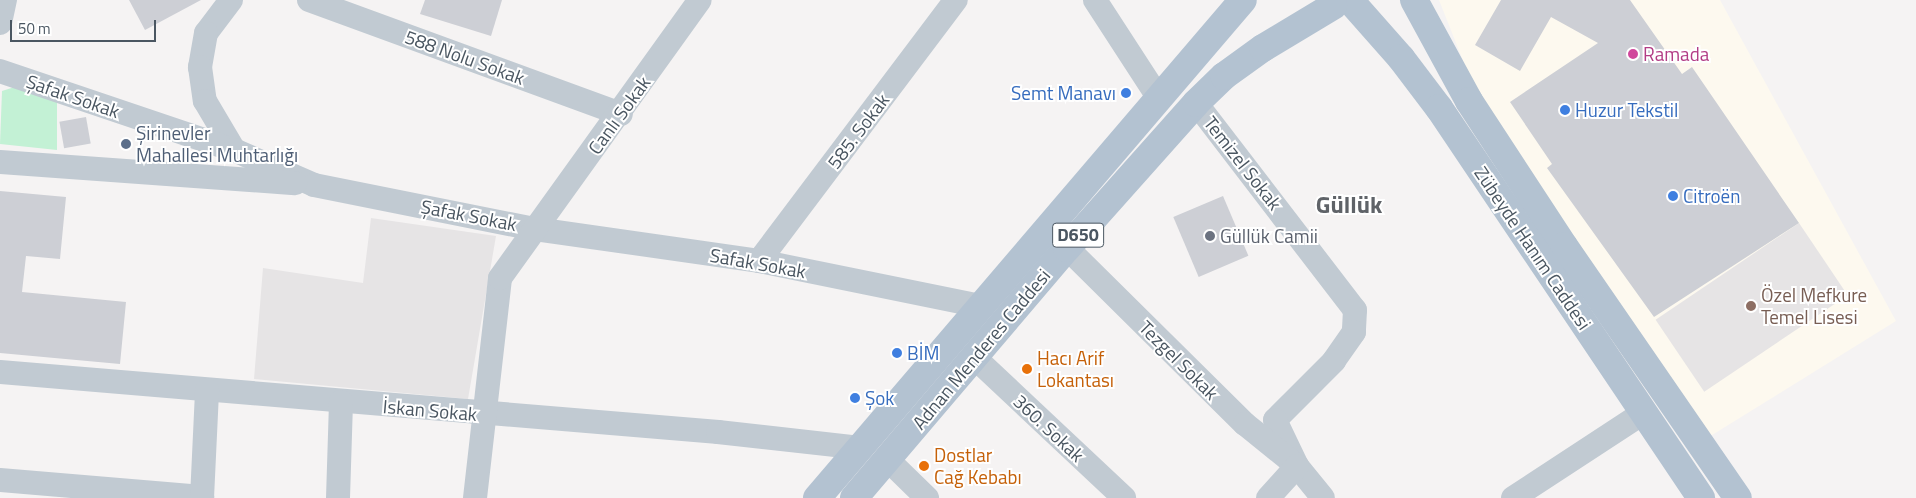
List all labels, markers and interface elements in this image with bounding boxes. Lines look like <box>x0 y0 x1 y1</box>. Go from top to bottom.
scale bar <box>12 10 159 42</box>
text: 50 m <box>18 17 51 40</box>
street label: 588 Nolu Sokak <box>402 25 528 89</box>
place label: Ramada <box>1643 43 1709 65</box>
marker: Ramada <box>1627 48 1639 60</box>
street label: Şafak Sokak <box>23 69 123 123</box>
street label: Canlı Sokak <box>583 72 655 158</box>
place label: Semt Manavı <box>1011 82 1116 104</box>
marker: Semt Manavı <box>1120 87 1132 99</box>
street label: 585. Sokak <box>822 89 894 173</box>
place label: Huzur Tekstil <box>1575 99 1678 121</box>
marker: Huzur Tekstil <box>1559 104 1571 116</box>
street label: Temizel Sokak <box>1199 112 1287 214</box>
place label: Şirinevler Mahallesi Muhtarlığı <box>136 122 298 166</box>
marker: Şirinevler Mahallesi Muhtarlığı <box>120 138 132 150</box>
street label: Zübeyde Hanım Caddesi <box>1470 162 1596 334</box>
place label: Citroën <box>1683 185 1740 207</box>
marker: Citroën <box>1667 190 1679 202</box>
district label: Güllük <box>1316 191 1382 219</box>
street label: Şafak Sokak <box>419 195 519 235</box>
road number: D650 <box>1052 220 1104 250</box>
place label: Güllük Camii <box>1220 225 1318 247</box>
marker: Güllük Camii <box>1204 230 1216 242</box>
street label: Safak Sokak <box>708 243 808 283</box>
street label: Adnan Menderes Caddesi <box>907 264 1055 434</box>
place label: Özel Mefkure Temel Lisesi <box>1761 284 1867 328</box>
marker: Özel Mefkure Temel Lisesi <box>1745 300 1757 312</box>
street label: Tezgel Sokak <box>1135 316 1223 404</box>
place label: BİM <box>907 342 939 364</box>
marker: BİM <box>891 347 903 359</box>
place label: Hacı Arif Lokantası <box>1037 347 1114 391</box>
marker: Hacı Arif Lokantası <box>1021 363 1033 375</box>
place label: Şok <box>865 387 894 409</box>
street label: 360. Sokak <box>1009 390 1089 466</box>
marker: Şok <box>849 392 861 404</box>
street label: İskan Sokak <box>382 395 478 425</box>
place label: Dostlar Cağ Kebabı <box>934 444 1022 488</box>
marker: Dostlar Cağ Kebabı <box>918 460 930 472</box>

